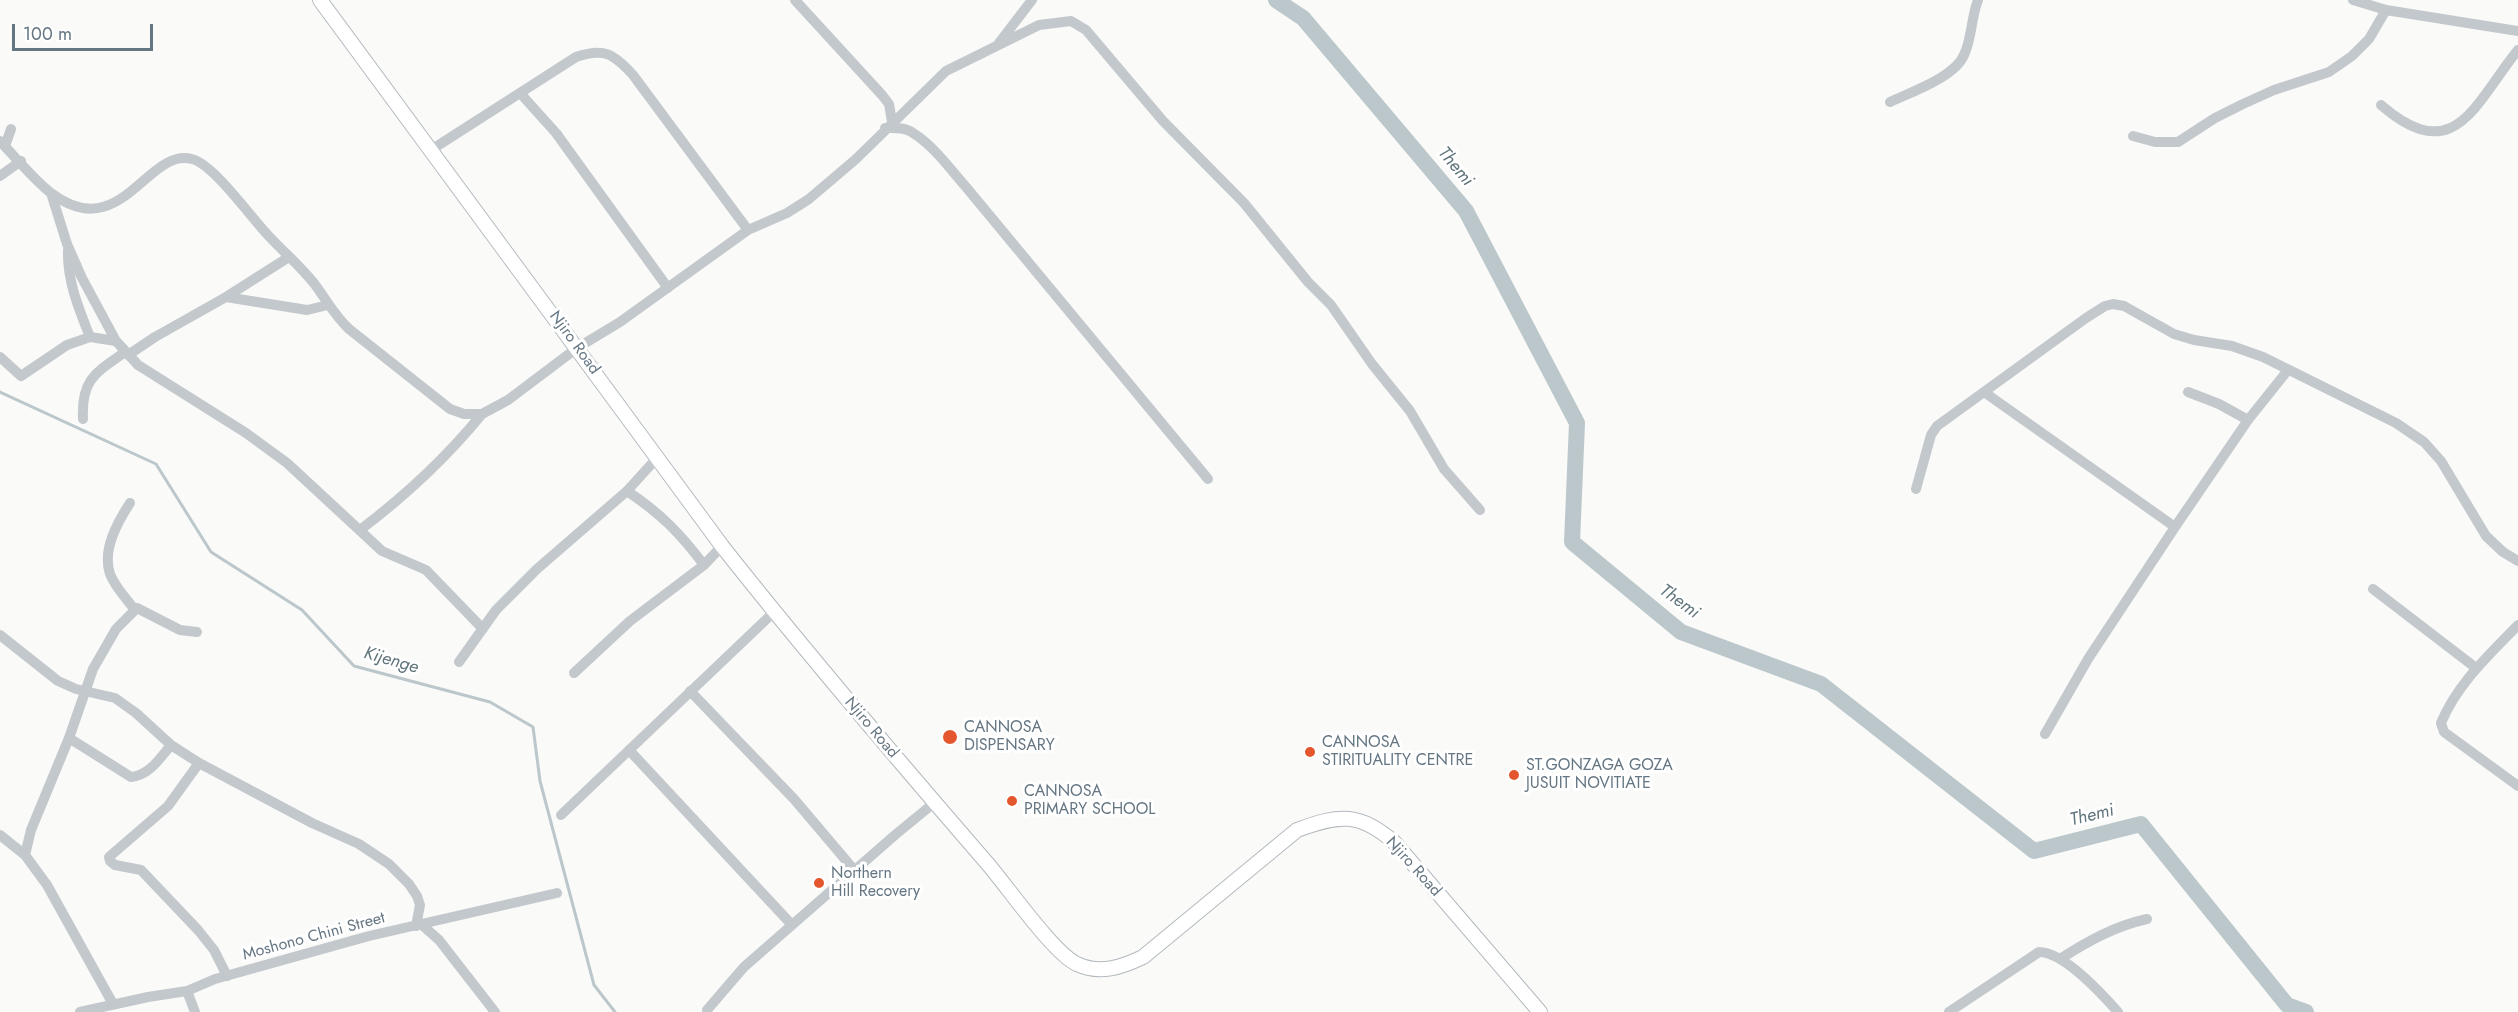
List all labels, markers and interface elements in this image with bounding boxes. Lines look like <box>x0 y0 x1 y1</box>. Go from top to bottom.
scale bar <box>15 12 156 50</box>
text: 100 m <box>23 21 72 47</box>
water label: Themi <box>1432 143 1478 191</box>
street label: Njiro Road <box>545 307 603 379</box>
water label: Themi <box>1655 580 1703 624</box>
water label: Kijenge <box>361 643 421 679</box>
street label: Njiro Road <box>840 694 902 762</box>
place label: CANNOSA DISPENSARY <box>964 718 1055 756</box>
marker: CANNOSA DISPENSARY <box>941 728 959 746</box>
place label: CANNOSA STIRITUALITY CENTRE <box>1322 733 1473 771</box>
marker: CANNOSA STIRITUALITY CENTRE <box>1303 745 1317 759</box>
place label: ST.GONZAGA GOZA JUSUIT NOVITIATE <box>1526 756 1673 794</box>
marker: ST.GONZAGA GOZA JUSUIT NOVITIATE <box>1507 768 1521 782</box>
place label: CANNOSA PRIMARY SCHOOL <box>1024 782 1156 820</box>
marker: CANNOSA PRIMARY SCHOOL <box>1005 794 1019 808</box>
water label: Themi <box>2068 800 2116 832</box>
street label: Njiro Road <box>1381 833 1445 901</box>
place label: Northern Hill Recovery <box>831 864 920 902</box>
marker: Northern Hill Recovery <box>812 876 826 890</box>
street label: Moshono Chini Street <box>241 909 387 965</box>

